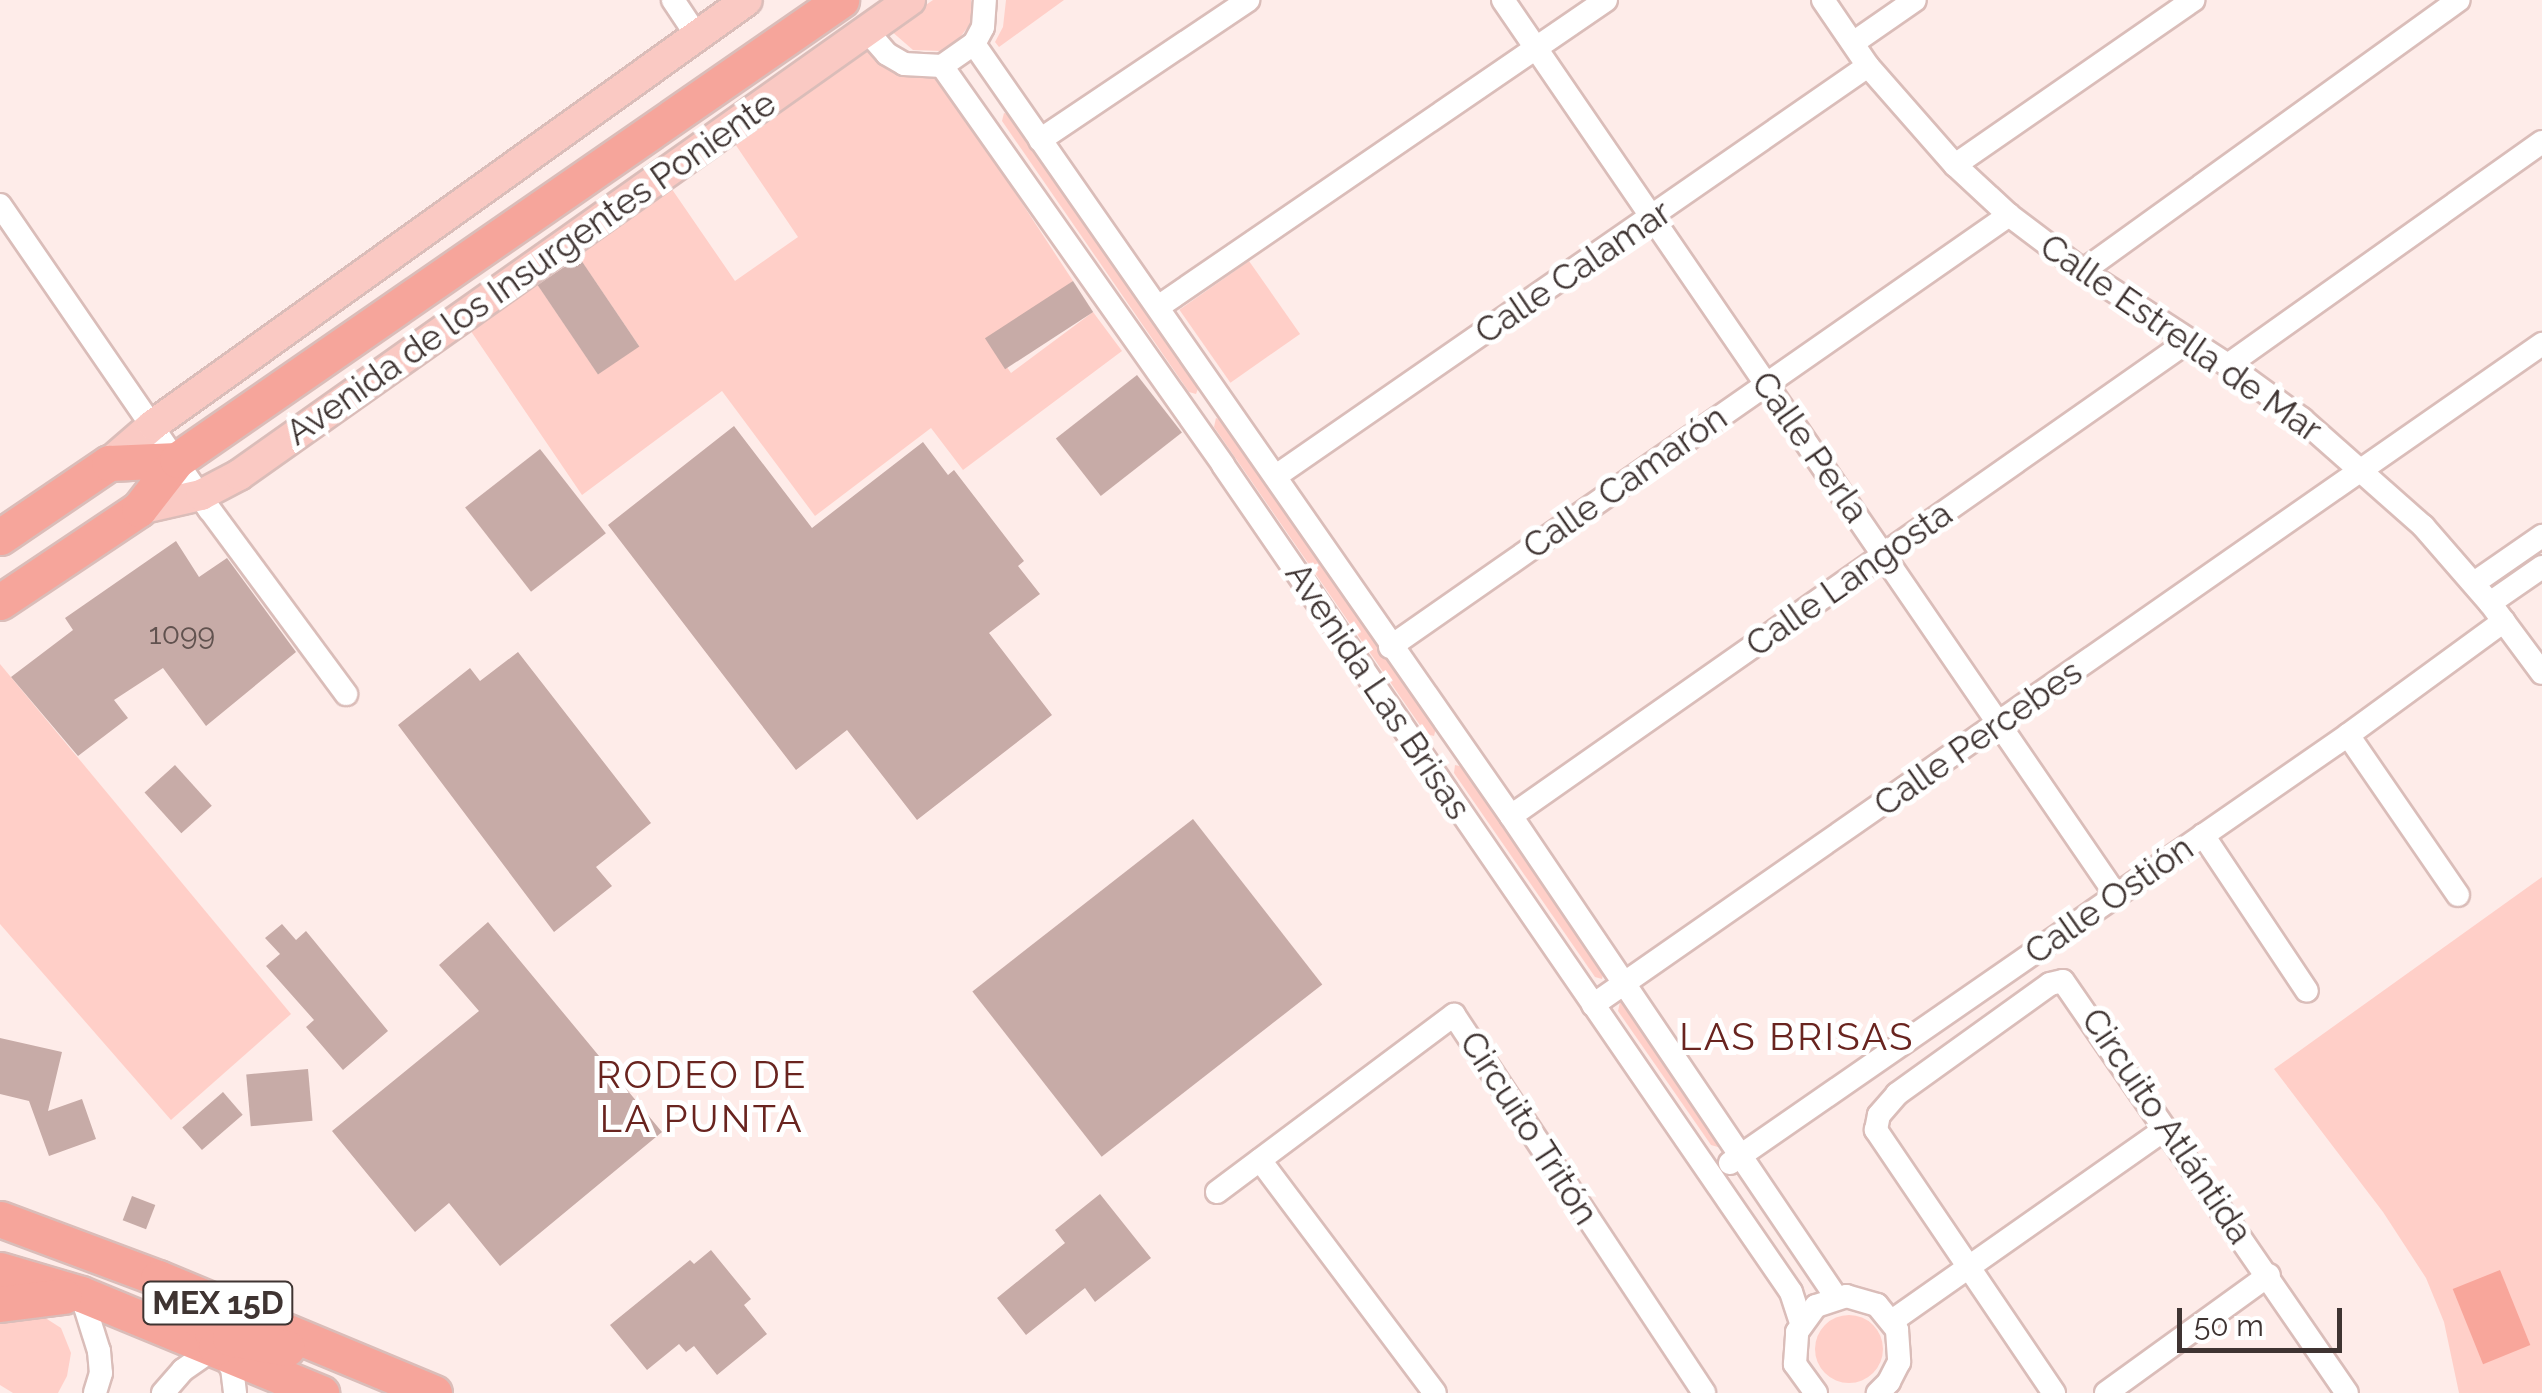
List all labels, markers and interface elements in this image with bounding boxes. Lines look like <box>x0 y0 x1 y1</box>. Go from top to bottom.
street label: Avenida de los Insurgentes Poniente <box>278 82 784 454</box>
street label: Calle Calamar <box>1467 191 1679 353</box>
street label: Calle Estrella de Mar <box>2032 225 2330 451</box>
street label: Calle Perla <box>1743 364 1877 530</box>
street label: Calle Camarón <box>1515 396 1735 568</box>
street label: Calle Langosta <box>1738 492 1960 666</box>
street label: Avenida Las Brisas <box>1277 555 1479 827</box>
house number: 1099 <box>149 616 215 652</box>
street label: Calle Percebes <box>1866 651 2090 825</box>
street label: Calle Ostión <box>2017 827 2201 973</box>
street label: Circuito Atlántida <box>2072 1000 2262 1252</box>
district label: LAS BRISAS <box>1679 1014 1915 1060</box>
street label: Circuito Tritón <box>1451 1023 1607 1233</box>
district label: RODEO DE LA PUNTA <box>596 1052 808 1142</box>
road number: MEX 15D <box>140 1276 296 1330</box>
scale bar <box>2182 1288 2347 1350</box>
text: 50 m <box>2194 1308 2264 1343</box>

